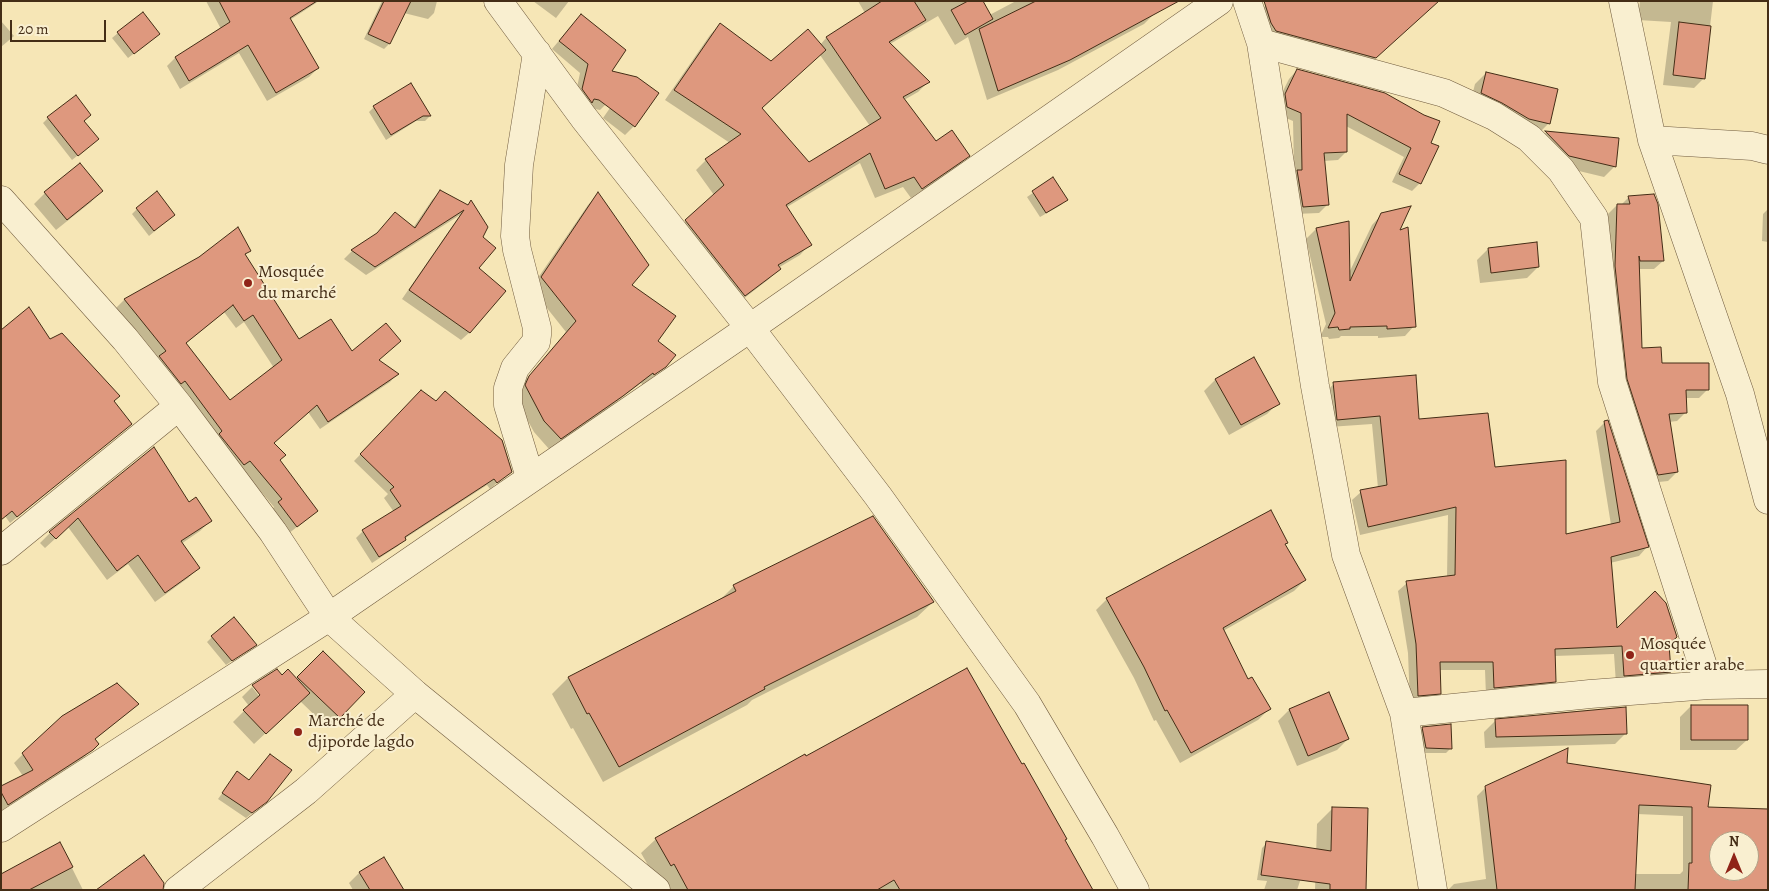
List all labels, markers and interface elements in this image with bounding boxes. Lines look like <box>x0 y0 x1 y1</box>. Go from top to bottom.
scale bar <box>12 10 109 42</box>
text: 20 m <box>18 19 49 39</box>
place label: Mosquée du marché <box>258 262 336 304</box>
marker: Mosquée du marché <box>242 277 254 289</box>
place label: Mosquée quartier arabe <box>1640 634 1745 676</box>
marker: Mosquée quartier arabe <box>1624 649 1636 661</box>
place label: Marché de djiporde lagdo <box>308 711 414 754</box>
marker: Marché de djiporde lagdo <box>292 726 304 738</box>
north arrow <box>1709 831 1759 881</box>
text: N <box>1729 832 1739 851</box>

